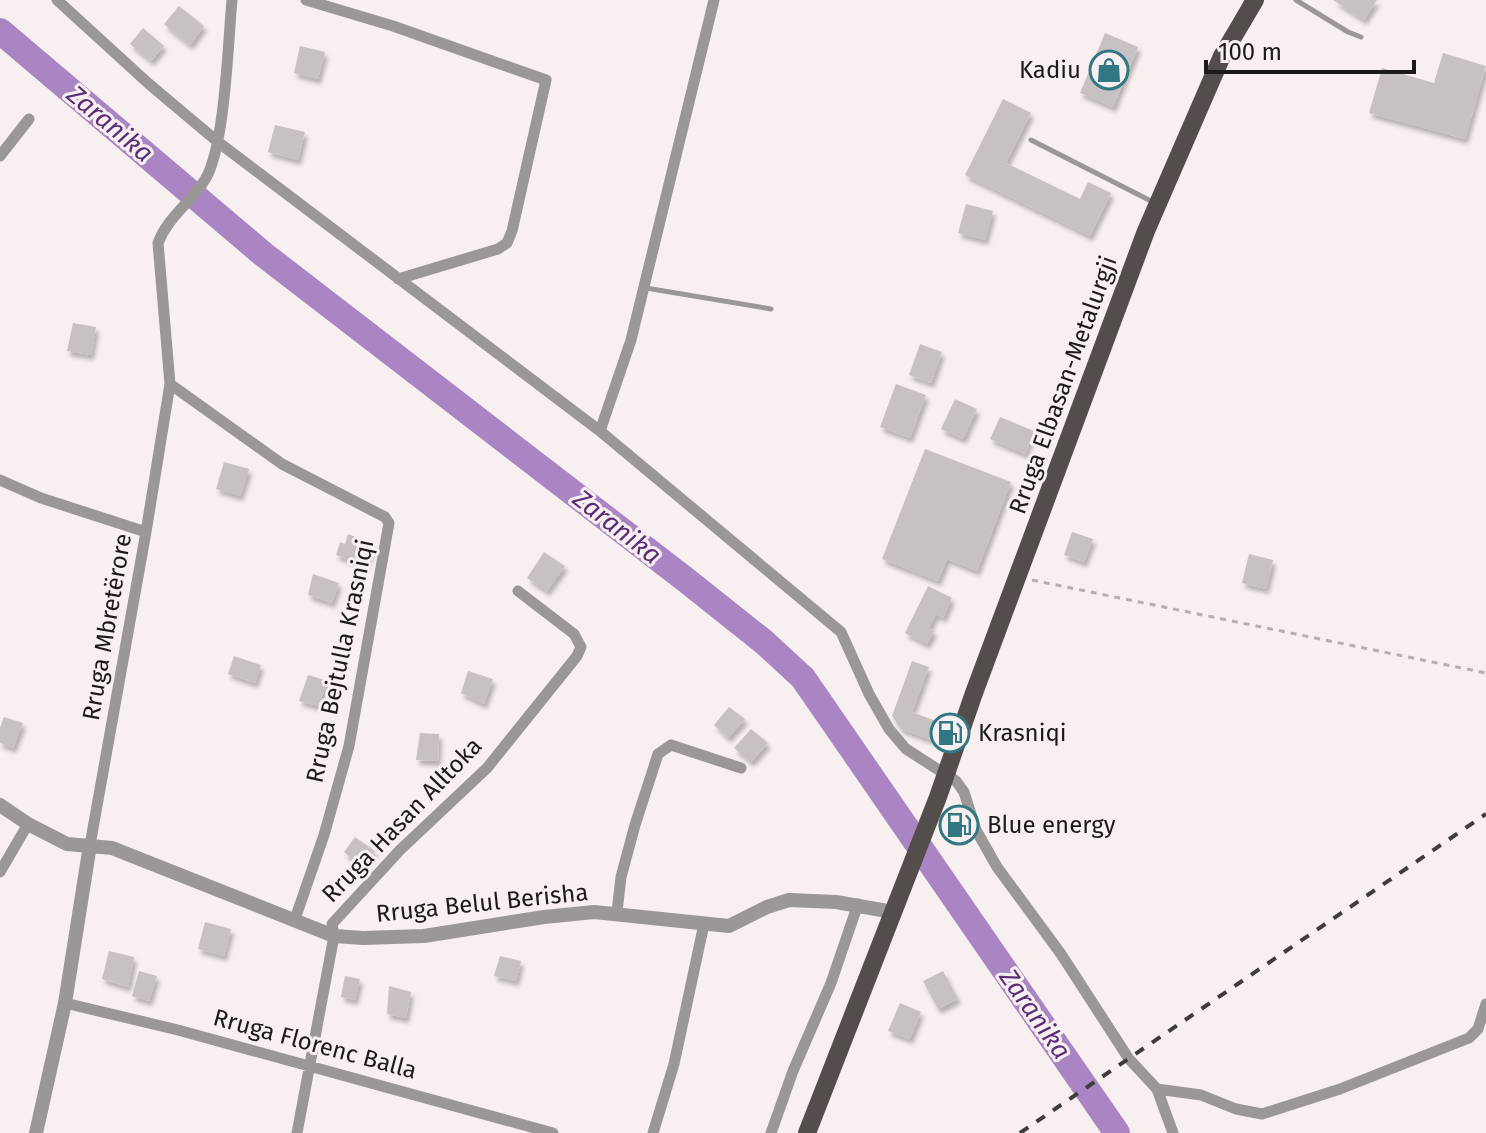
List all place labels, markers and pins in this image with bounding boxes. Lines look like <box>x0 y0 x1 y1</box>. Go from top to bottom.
shop icon: Kadiu <box>1088 49 1130 91</box>
place label: Kadiu <box>1019 56 1081 84</box>
fuel station icon: Krasniqi <box>929 712 971 754</box>
place label: Krasniqi <box>978 719 1067 747</box>
fuel station icon: Blue energy <box>938 804 980 846</box>
place label: Blue energy <box>987 811 1116 839</box>

